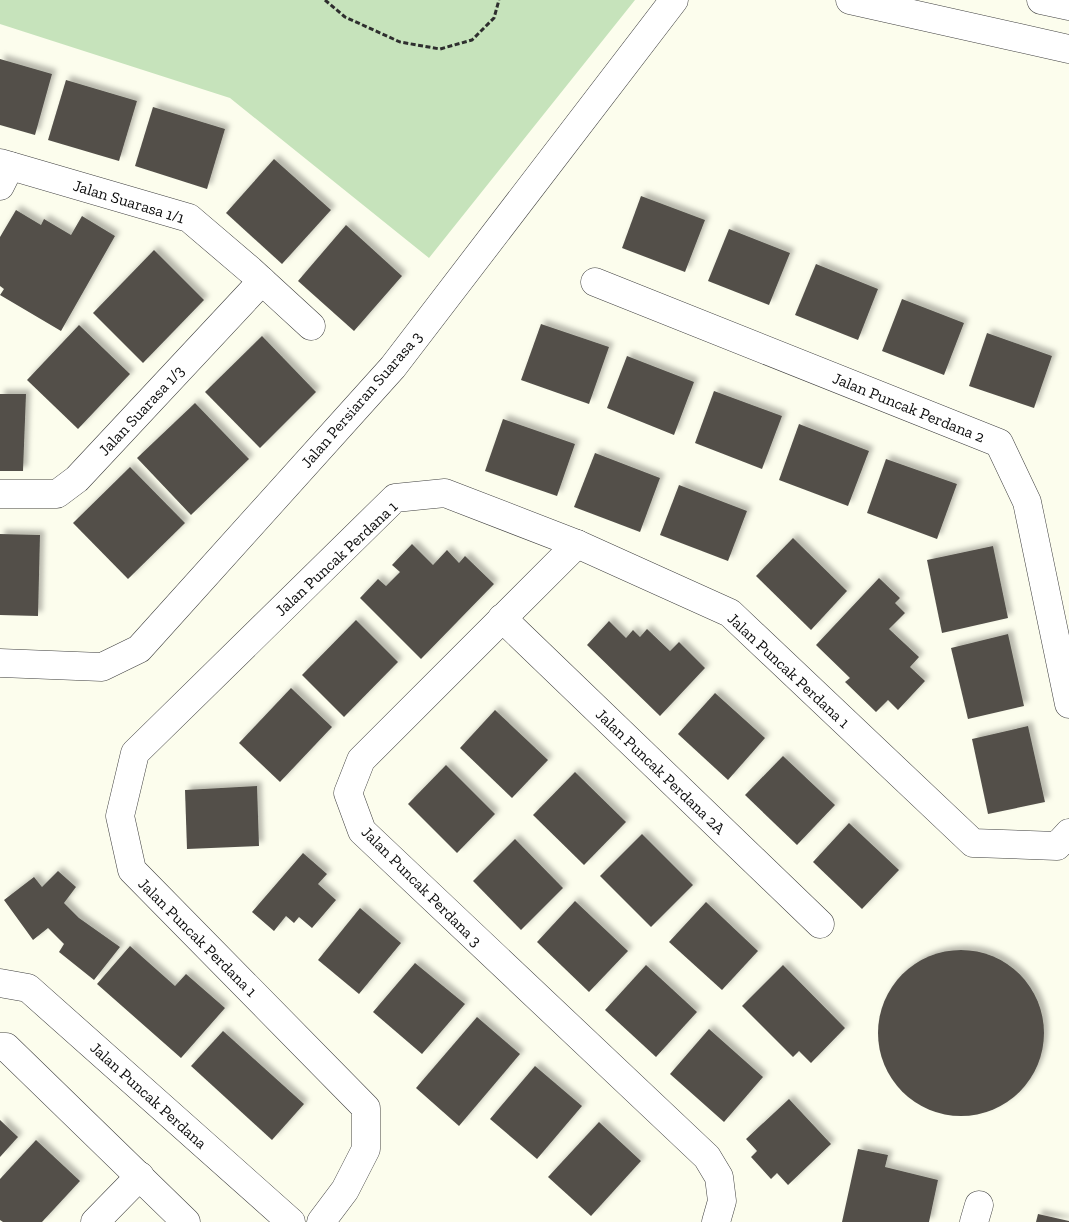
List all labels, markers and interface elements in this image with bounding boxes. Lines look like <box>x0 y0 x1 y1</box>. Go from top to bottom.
street label: Jalan Suarasa 1/1 <box>71 176 187 227</box>
street label: Jalan Persiaran Suarasa 3 <box>297 327 426 472</box>
street label: Jalan Suarasa 1/3 <box>95 361 188 459</box>
street label: Jalan Puncak Perdana 2 <box>830 368 988 447</box>
street label: Jalan Puncak Perdana 1 <box>271 497 401 620</box>
street label: Jalan Puncak Perdana 1 <box>724 609 854 732</box>
street label: Jalan Puncak Perdana 2A <box>592 705 730 839</box>
street label: Jalan Puncak Perdana 3 <box>358 822 486 950</box>
street label: Jalan Puncak Perdana 1 <box>134 874 261 1001</box>
street label: Jalan Puncak Perdana <box>86 1038 211 1153</box>

